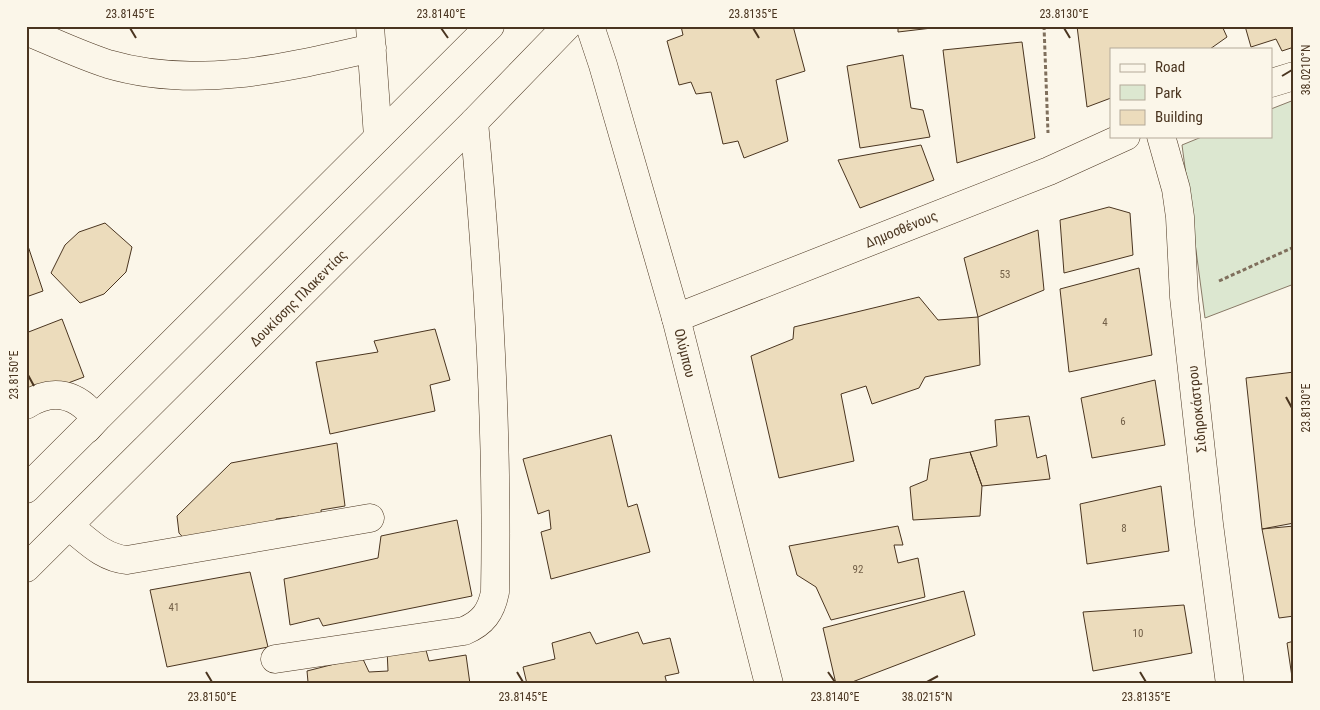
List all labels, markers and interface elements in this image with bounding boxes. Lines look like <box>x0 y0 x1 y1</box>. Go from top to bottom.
text: 23.8145°E <box>105 7 155 21</box>
text: 23.8140°E <box>416 7 466 21</box>
text: 23.8135°E <box>728 7 778 21</box>
text: 23.8130°E <box>1039 7 1089 21</box>
text: 38.0210°N <box>1299 45 1313 95</box>
legend <box>1110 48 1272 138</box>
text: Road <box>1155 58 1185 76</box>
text: Park <box>1155 84 1182 102</box>
text: Building <box>1155 108 1203 126</box>
street label: Δημοσθένους <box>863 207 939 251</box>
street label: Δουκίσσης Πλακεντίας <box>246 246 350 350</box>
house number: 53 <box>1000 268 1010 281</box>
house number: 4 <box>1102 316 1108 329</box>
street label: Ολύμπου <box>671 327 699 379</box>
text: 23.8150°E <box>7 350 21 400</box>
street label: Σιδηροκάστρου <box>1184 365 1210 453</box>
text: 23.8130°E <box>1299 383 1313 433</box>
house number: 6 <box>1120 415 1126 428</box>
house number: 8 <box>1121 522 1127 535</box>
house number: 92 <box>853 563 863 576</box>
house number: 41 <box>169 601 179 614</box>
house number: 10 <box>1133 627 1143 640</box>
text: 23.8150°E <box>187 690 237 704</box>
text: 23.8145°E <box>498 690 548 704</box>
text: 23.8140°E <box>810 690 860 704</box>
text: 38.0215°N <box>902 690 952 704</box>
text: 23.8135°E <box>1121 690 1171 704</box>

